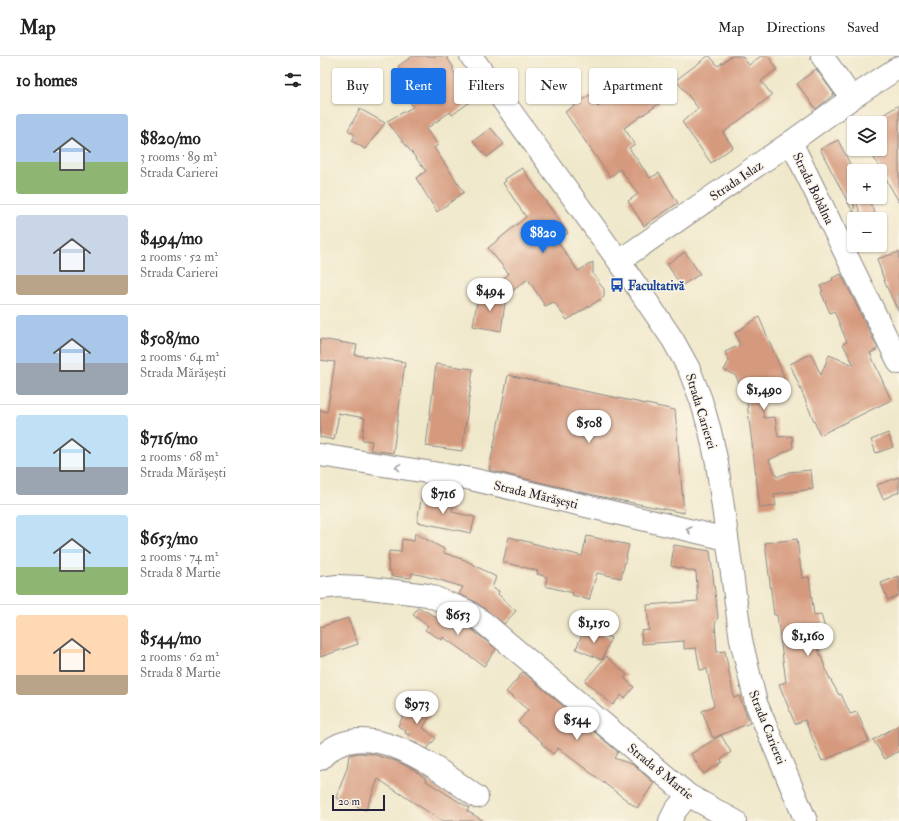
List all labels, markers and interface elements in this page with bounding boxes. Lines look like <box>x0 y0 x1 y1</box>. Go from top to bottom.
text: Map <box>20 16 56 40</box>
text: Map <box>718 19 744 36</box>
text: Directions <box>766 19 825 36</box>
text: Saved <box>847 19 879 36</box>
chip: Buy <box>332 68 383 104</box>
chip: Rent <box>391 68 446 104</box>
chip: Filters <box>454 68 518 104</box>
chip: New <box>526 68 581 104</box>
chip: Apartment <box>589 68 677 104</box>
icon: filters <box>282 69 304 91</box>
text: 10 homes <box>16 70 77 91</box>
map controls <box>847 116 887 252</box>
button: layers <box>847 116 887 156</box>
text: $820/mo <box>140 128 201 149</box>
icon: home <box>48 130 96 178</box>
text: 3 rooms · 89 m² <box>140 149 217 165</box>
street label: Strada Bobâlna <box>789 150 838 228</box>
street label: Strada Islaz <box>707 157 767 204</box>
button: + <box>847 164 887 204</box>
text: Strada Carierei <box>140 165 218 181</box>
button: − <box>847 212 887 252</box>
pin: $820 <box>519 220 567 254</box>
text: $820 <box>530 225 556 241</box>
text: $494/mo <box>140 228 203 249</box>
icon: home <box>48 231 96 279</box>
text: 2 rooms · 52 m² <box>140 249 218 265</box>
text: Strada Carierei <box>140 265 218 281</box>
bus stop icon: Facultativă <box>609 277 625 293</box>
pin: $494 <box>466 278 514 312</box>
place label: Facultativă <box>628 278 685 294</box>
text: $494 <box>476 283 504 299</box>
text: $508/mo <box>140 328 199 349</box>
icon: home <box>48 331 96 379</box>
text: 2 rooms · 64 m² <box>140 349 219 365</box>
text: Strada Mărășești <box>140 365 226 381</box>
street label: Strada Carierei <box>682 372 720 452</box>
pin: $1,490 <box>731 377 797 411</box>
text: $1,490 <box>746 382 782 398</box>
pin: $508 <box>565 410 613 444</box>
text: $508 <box>576 415 602 431</box>
text: $716/mo <box>140 428 198 449</box>
icon: home <box>48 431 96 479</box>
text: 2 rooms · 68 m² <box>140 449 218 465</box>
one-way arrow <box>395 464 401 472</box>
text: Strada Mărășești <box>140 465 226 481</box>
street label: Strada Mărășești <box>492 477 580 513</box>
pin: $716 <box>419 481 467 515</box>
text: $716 <box>431 486 455 502</box>
one-way arrow <box>686 527 692 535</box>
text: $653/mo <box>140 528 198 549</box>
icon: home <box>48 531 96 579</box>
text: 2 rooms · 74 m² <box>140 549 218 565</box>
text: Strada 8 Martie <box>140 565 221 581</box>
pin: $653 <box>434 602 482 636</box>
text: $653 <box>446 607 470 623</box>
pin: $1,150 <box>561 610 627 644</box>
text: $1,150 <box>578 615 610 631</box>
pin: $1,160 <box>775 623 841 657</box>
text: $544/mo <box>140 628 201 649</box>
text: $1,160 <box>792 628 824 644</box>
icon: home <box>48 631 96 679</box>
text: 2 rooms · 62 m² <box>140 649 219 665</box>
text: Strada 8 Martie <box>140 665 221 681</box>
street label: Strada Carierei <box>745 688 789 767</box>
pin: $973 <box>393 691 441 725</box>
text: $973 <box>405 696 429 712</box>
pin: $544 <box>553 707 601 741</box>
text: $544 <box>564 712 590 728</box>
street label: Strada 8 Martie <box>624 740 697 804</box>
scale bar <box>332 793 385 812</box>
text: 20 m <box>338 795 360 808</box>

